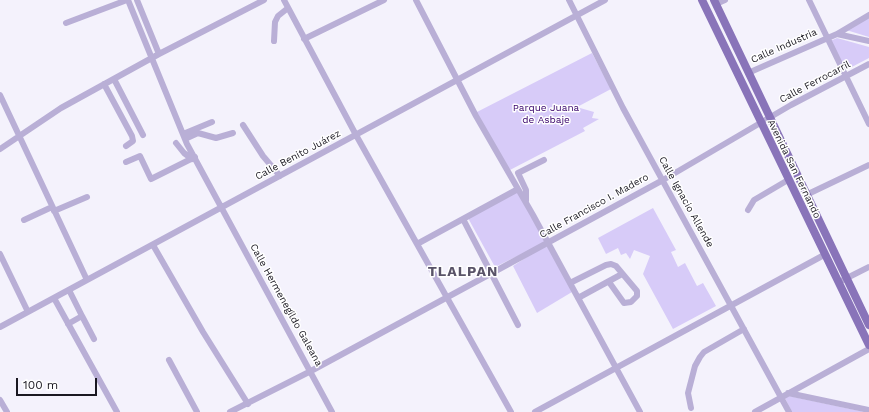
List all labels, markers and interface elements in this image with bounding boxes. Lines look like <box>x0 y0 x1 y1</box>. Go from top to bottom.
street label: Calle Industria <box>749 26 819 66</box>
street label: Calle Ferrocarril <box>778 58 852 106</box>
park label: Parque Juana de Asbaje <box>513 102 579 126</box>
street label: Avenida San Fernando <box>765 118 823 220</box>
street label: Calle Benito Juárez <box>253 127 343 183</box>
street label: Calle Ignacio Allende <box>656 154 716 250</box>
street label: Calle Francisco I. Madero <box>537 171 651 241</box>
street label: Calle Hermenegildo Galeana <box>247 242 325 368</box>
district label: TLALPAN <box>428 264 498 280</box>
scale bar <box>18 370 99 396</box>
text: 100 m <box>23 378 58 392</box>

